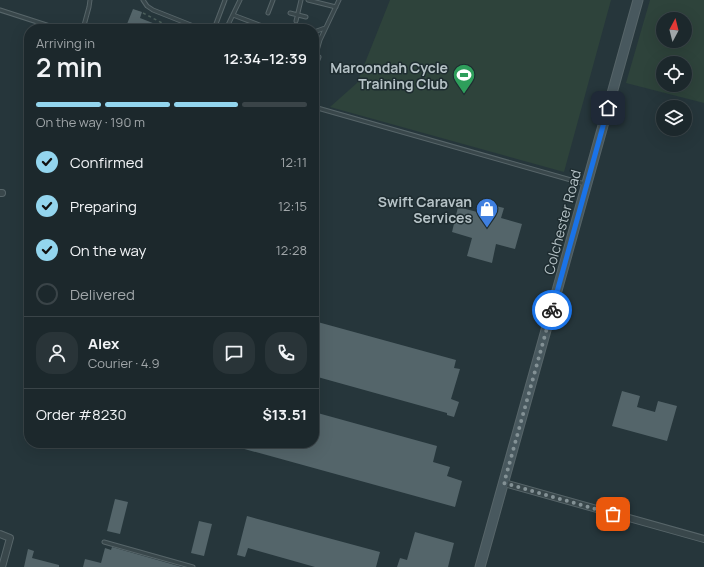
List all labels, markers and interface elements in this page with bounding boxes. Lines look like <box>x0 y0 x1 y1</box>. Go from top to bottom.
north arrow <box>656 12 692 48</box>
map controls <box>656 12 692 136</box>
text: Arriving in <box>36 34 95 52</box>
text: 12:34–12:39 <box>223 48 307 69</box>
text: 2 min <box>36 49 102 85</box>
button: locate <box>656 56 692 92</box>
place label: Maroondah Cycle Training Club <box>330 58 448 93</box>
sports icon: Maroondah Cycle Training Club <box>451 62 477 95</box>
pin <box>591 91 625 125</box>
icon: home <box>597 97 619 119</box>
button: layers <box>656 100 692 136</box>
text: On the way · 190 m <box>36 113 145 131</box>
icon: check <box>36 151 58 173</box>
text: Confirmed <box>70 152 143 173</box>
text: 12:11 <box>280 153 307 171</box>
street label: Colchester Road <box>539 168 585 276</box>
place label: Swift Caravan Services <box>378 192 472 227</box>
icon: check <box>36 195 58 217</box>
text: Preparing <box>70 196 137 217</box>
shop icon: Swift Caravan Services <box>474 196 500 229</box>
text: 12:15 <box>278 197 307 215</box>
icon: check <box>36 239 58 261</box>
text: On the way <box>70 240 146 261</box>
text: 12:28 <box>276 241 307 259</box>
text: Delivered <box>70 284 135 305</box>
courier <box>532 290 572 330</box>
icon: bike <box>541 299 563 321</box>
button: person <box>36 332 78 374</box>
button: chat <box>213 332 255 374</box>
button: phone <box>265 332 307 374</box>
text: Alex <box>88 333 119 354</box>
text: Courier · 4.9 <box>88 354 160 372</box>
text: Order #8230 <box>36 404 127 425</box>
text: $13.51 <box>262 404 307 425</box>
pin <box>596 497 630 531</box>
icon: bag <box>602 503 624 525</box>

